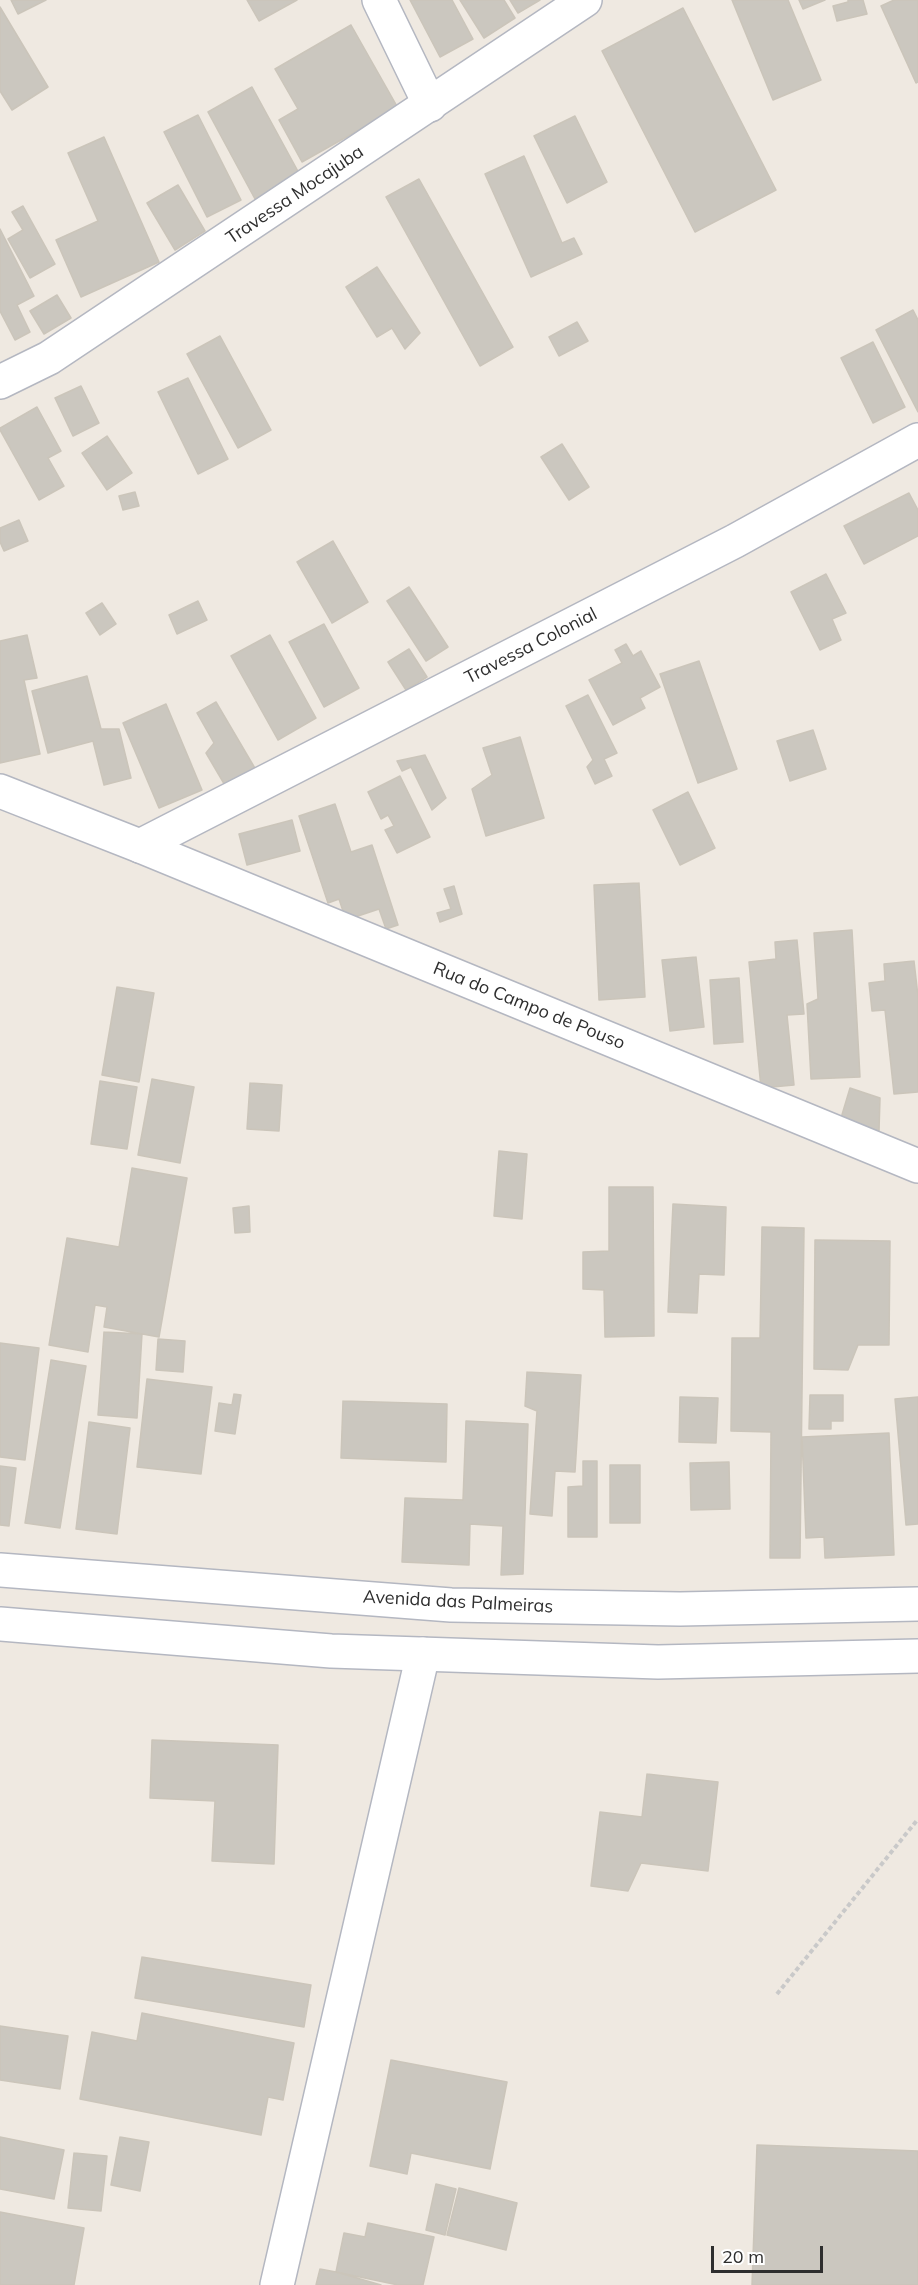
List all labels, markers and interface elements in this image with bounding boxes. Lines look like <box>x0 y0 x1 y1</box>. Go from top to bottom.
street label: Travessa Mocajuba <box>222 141 368 249</box>
street label: Travessa Colonial <box>461 603 601 689</box>
street label: Rua do Campo de Pouso <box>430 958 628 1054</box>
street label: Avenida das Palmeiras <box>362 1586 554 1618</box>
scale bar <box>714 2234 826 2272</box>
text: 20 m <box>722 2245 764 2268</box>

